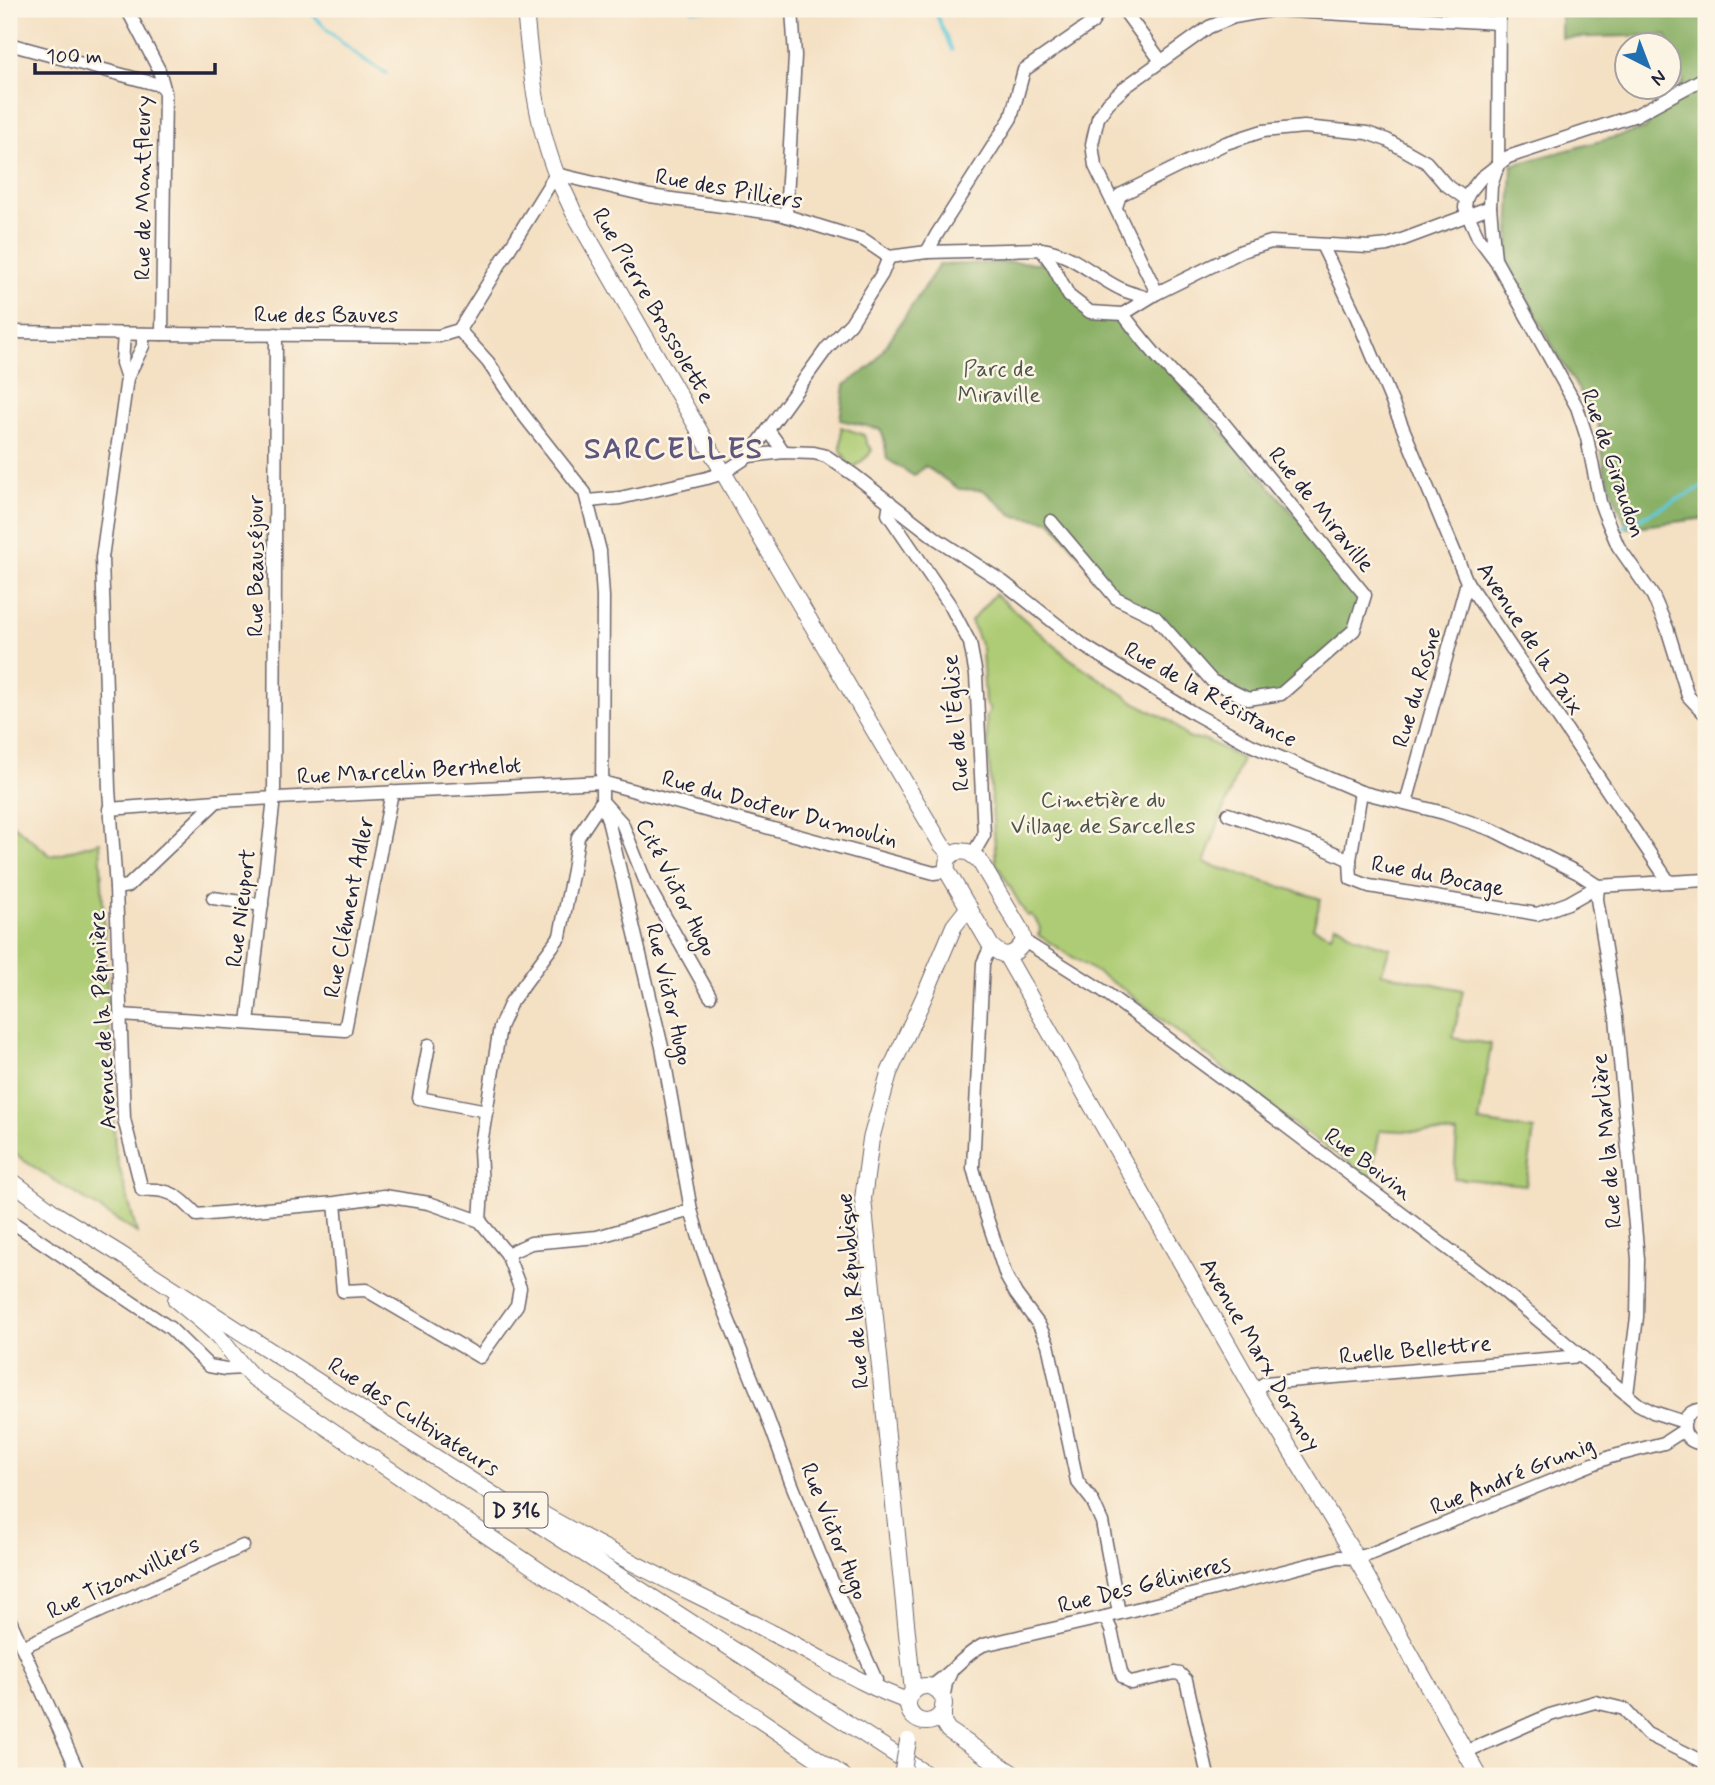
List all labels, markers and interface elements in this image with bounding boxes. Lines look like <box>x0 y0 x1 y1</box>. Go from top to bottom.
scale bar <box>35 32 215 76</box>
north arrow <box>1614 32 1684 102</box>
text: 100 m <box>46 43 102 71</box>
text: N <box>1645 64 1671 91</box>
street label: Rue de Montfleury <box>129 95 159 281</box>
street label: Rue des Pilliers <box>653 162 805 218</box>
street label: Rue Pierre Brossolette <box>584 203 721 409</box>
street label: Rue des Bauves <box>254 301 398 331</box>
park label: Parc de Miraville <box>957 355 1041 411</box>
street label: Rue de Giraudon <box>1573 385 1652 542</box>
district label: SARCELLES <box>584 430 764 469</box>
street label: Rue de Miraville <box>1261 441 1380 579</box>
street label: Rue Beauséjour <box>242 495 272 637</box>
street label: Avenue de la Paix <box>1469 557 1590 721</box>
street label: Rue du Rosne <box>1386 624 1449 751</box>
street label: Rue de la Résistance <box>1118 636 1302 756</box>
street label: Rue de l'Église <box>935 653 978 793</box>
street label: Rue Marcelin Berthelot <box>296 751 522 793</box>
street label: Rue du Docteur Dumoulin <box>658 764 901 856</box>
park label: Cimetière du Village de Sarcelles <box>1011 786 1195 842</box>
street label: Rue Clément Adler <box>318 814 382 1001</box>
street label: Cité Victor Hugo <box>626 814 723 963</box>
street label: Rue Nieuport <box>220 847 264 969</box>
street label: Rue du Bocage <box>1369 849 1507 905</box>
street label: Avenue de la Pépinière <box>83 909 125 1130</box>
street label: Rue Victor Hugo <box>635 920 699 1069</box>
street label: Rue de la Marlière <box>1585 1052 1631 1229</box>
street label: Rue Boivin <box>1317 1121 1418 1208</box>
street label: Rue de la République <box>830 1192 878 1390</box>
street label: Avenue Marx Dormoy <box>1192 1253 1327 1457</box>
street label: Ruelle Bellettre <box>1338 1329 1492 1373</box>
street label: Rue des Cultivateurs <box>321 1351 505 1484</box>
street label: Rue André Grunig <box>1426 1430 1599 1523</box>
street label: Rue Victor Hugo <box>790 1459 874 1605</box>
road number: D 316 <box>484 1492 548 1528</box>
street label: Rue Tizonvilliers <box>42 1530 205 1627</box>
street label: Rue Des Gélinieres <box>1055 1550 1234 1622</box>

